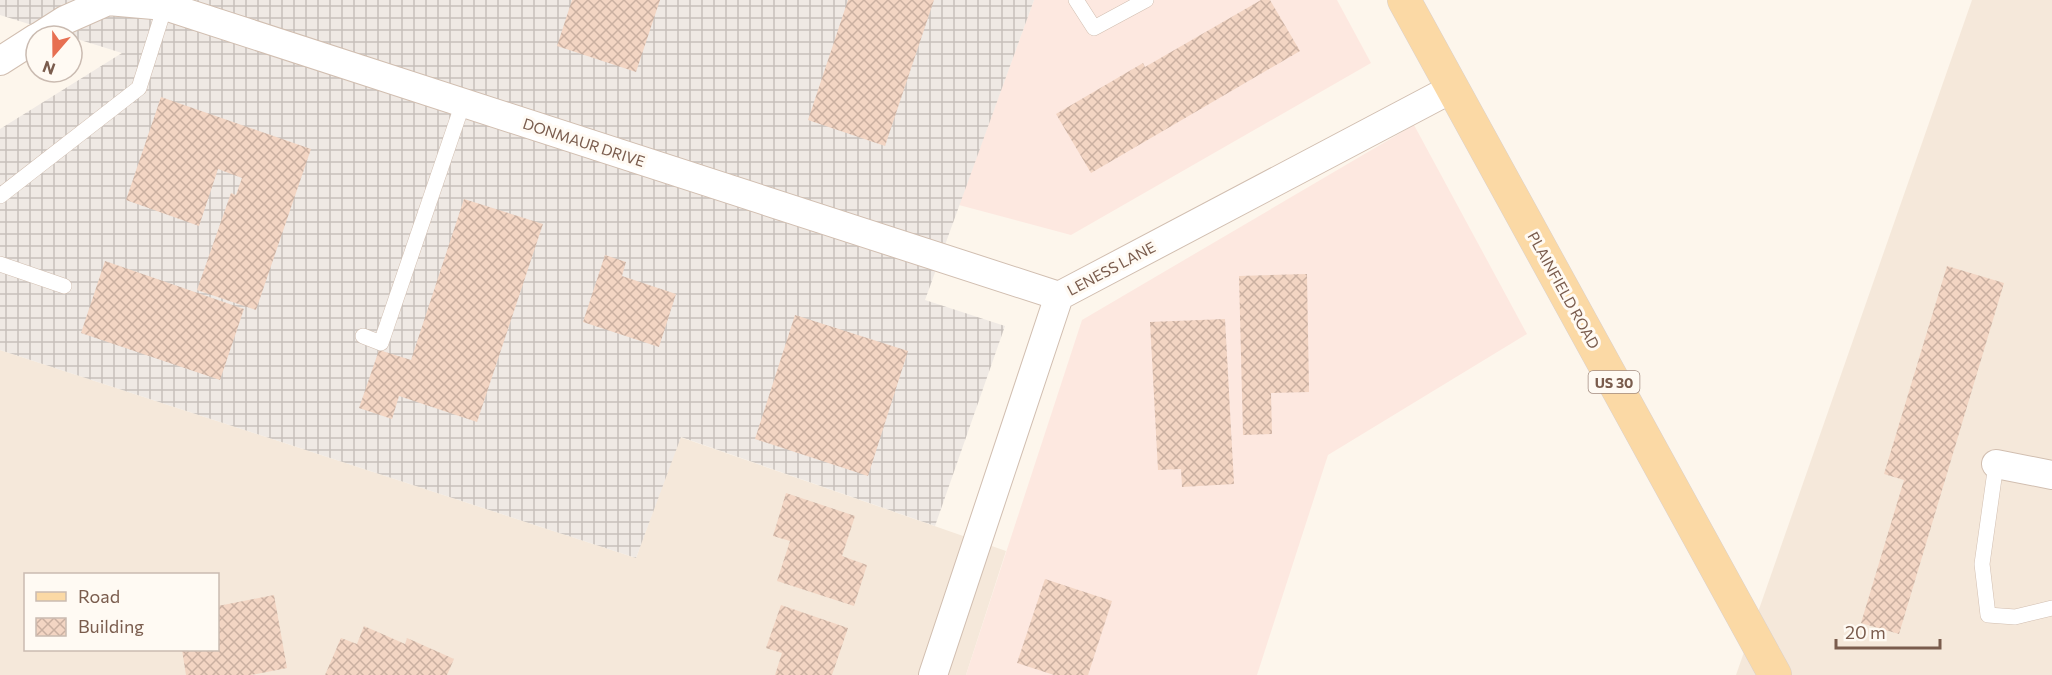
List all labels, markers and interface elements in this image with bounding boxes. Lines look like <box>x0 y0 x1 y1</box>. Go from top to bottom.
north arrow <box>24 24 84 84</box>
text: N <box>40 58 58 80</box>
street label: DONMAUR DRIVE <box>521 114 647 170</box>
street label: PLAINFIELD ROAD <box>1524 228 1604 352</box>
street label: LENESS LANE <box>1064 237 1158 299</box>
road number: US 30 <box>1588 371 1640 393</box>
legend <box>24 573 219 651</box>
text: Road <box>78 585 120 607</box>
scale bar <box>1836 612 1940 650</box>
text: Building <box>78 615 144 637</box>
text: 20 m <box>1845 621 1886 643</box>

